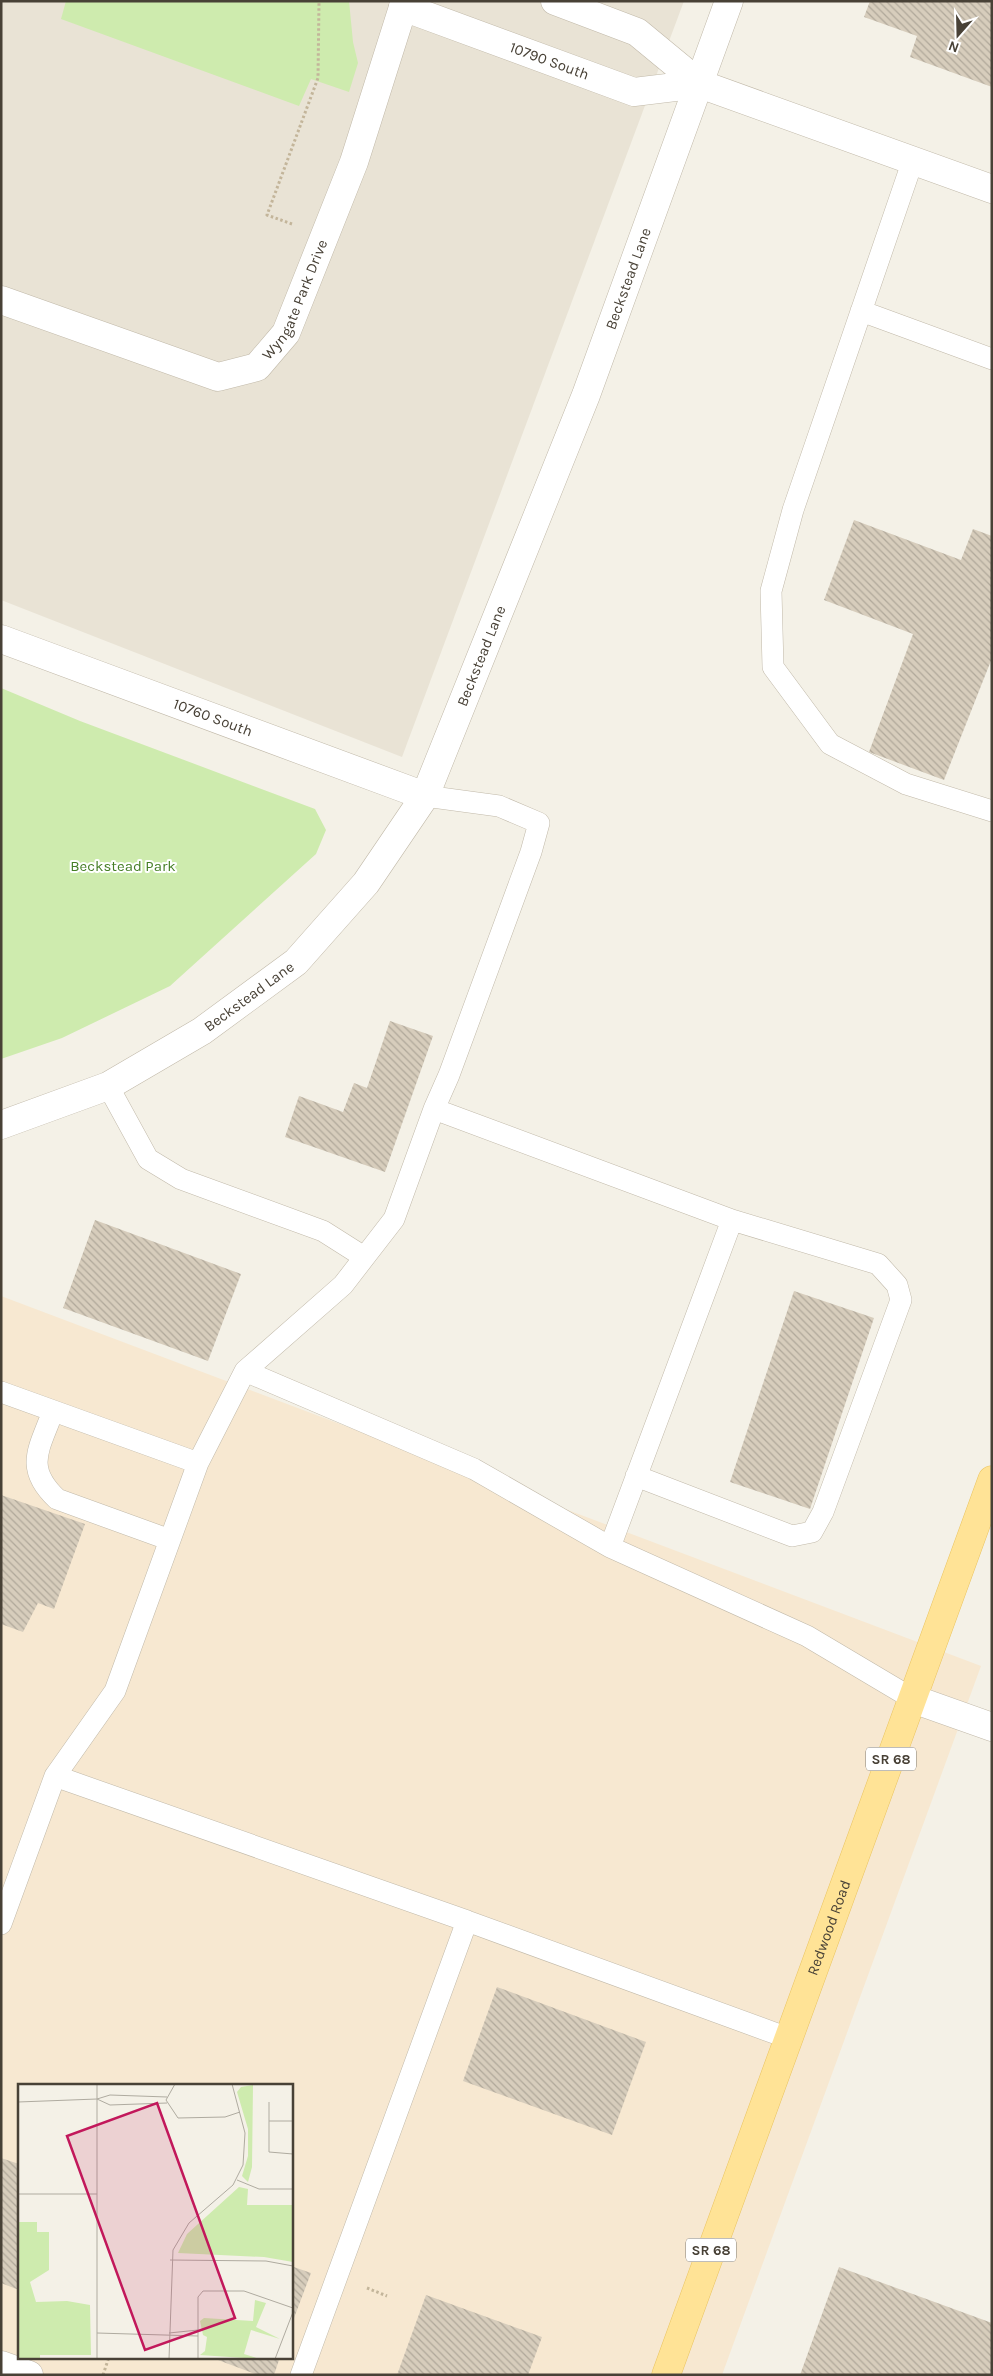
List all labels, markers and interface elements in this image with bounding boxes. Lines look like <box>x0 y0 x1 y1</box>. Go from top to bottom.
north arrow <box>933 10 983 60</box>
text: N <box>946 37 961 56</box>
street label: 10790 South <box>507 38 592 84</box>
street label: Beckstead Lane <box>601 225 655 332</box>
street label: Wyngate Park Drive <box>258 237 331 363</box>
street label: Beckstead Lane <box>453 603 510 709</box>
street label: 10760 South <box>171 695 255 740</box>
park label: Beckstead Park <box>70 857 176 875</box>
street label: Beckstead Lane <box>200 958 297 1036</box>
road number: SR 68 <box>866 1748 916 1770</box>
street label: Redwood Road <box>803 1878 854 1978</box>
inset map <box>18 2084 292 2358</box>
road number: SR 68 <box>686 2238 736 2262</box>

